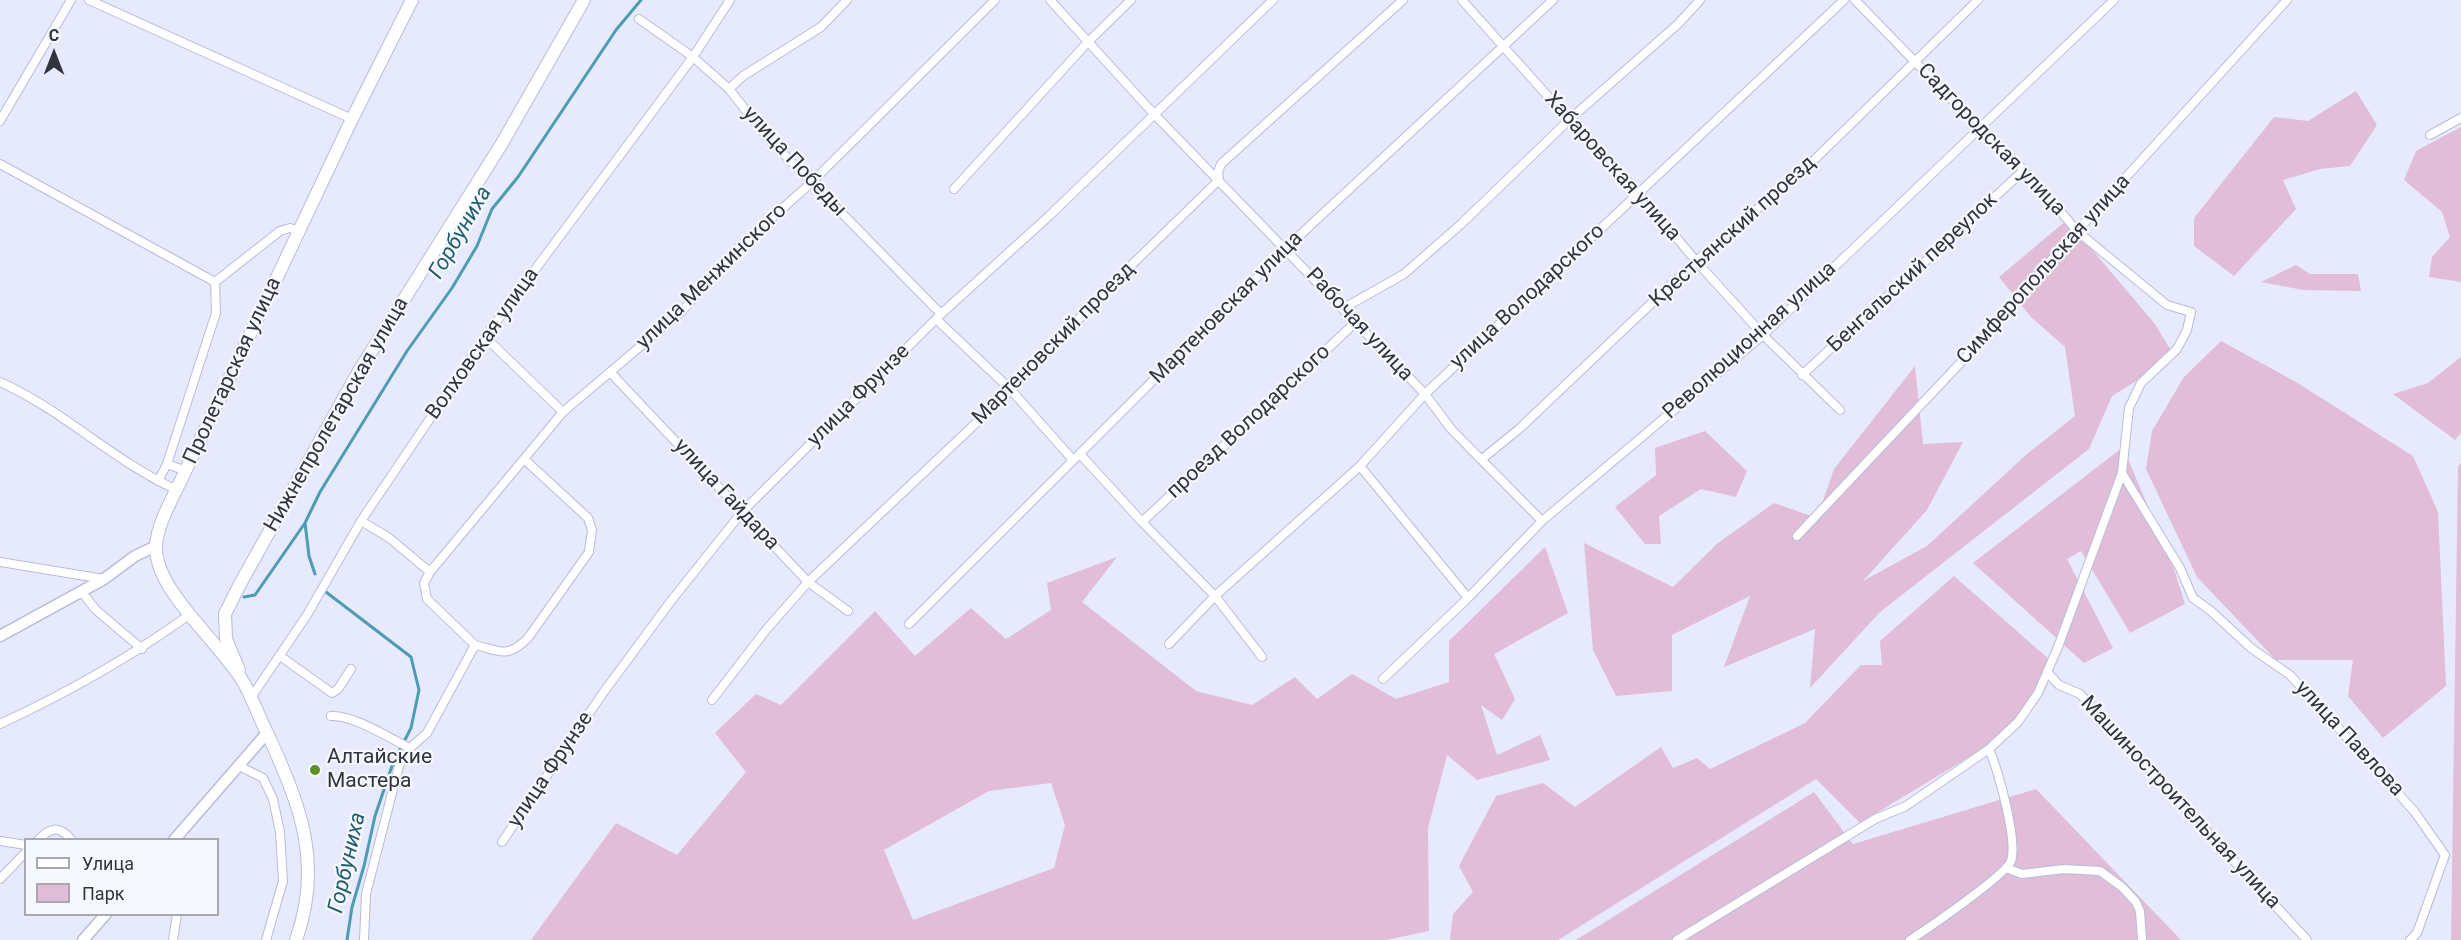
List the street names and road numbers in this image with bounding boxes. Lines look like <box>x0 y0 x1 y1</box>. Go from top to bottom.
street label: Садгородская улица <box>1912 59 2070 221</box>
street label: Хабаровская улица <box>1539 87 1685 247</box>
street label: улица Победы <box>737 102 851 222</box>
street label: Крестьянский проезд <box>1645 151 1821 313</box>
street label: Симферопольская улица <box>1952 170 2136 370</box>
street label: Бенгальский переулок <box>1823 188 2003 358</box>
street label: улица Менжинского <box>632 199 792 355</box>
street label: улица Володарского <box>1446 219 1610 375</box>
street label: Мартеновская улица <box>1145 226 1309 390</box>
street label: Революционная улица <box>1658 257 1842 425</box>
street label: Мартеновский проезд <box>968 258 1140 430</box>
street label: Волховская улица <box>421 263 545 425</box>
street label: Рабочая улица <box>1300 263 1418 387</box>
street label: Пролетарская улица <box>179 274 287 468</box>
street label: Нижнепролетарская улица <box>259 293 415 537</box>
street label: улица Фрунзе <box>803 340 915 452</box>
street label: проезд Володарского <box>1162 340 1336 504</box>
street label: улица Гайдара <box>668 434 784 556</box>
street label: улица Павлова <box>2289 676 2409 802</box>
street label: Машиностроительная улица <box>2075 691 2285 915</box>
street label: улица Фрунзе <box>503 707 599 833</box>

